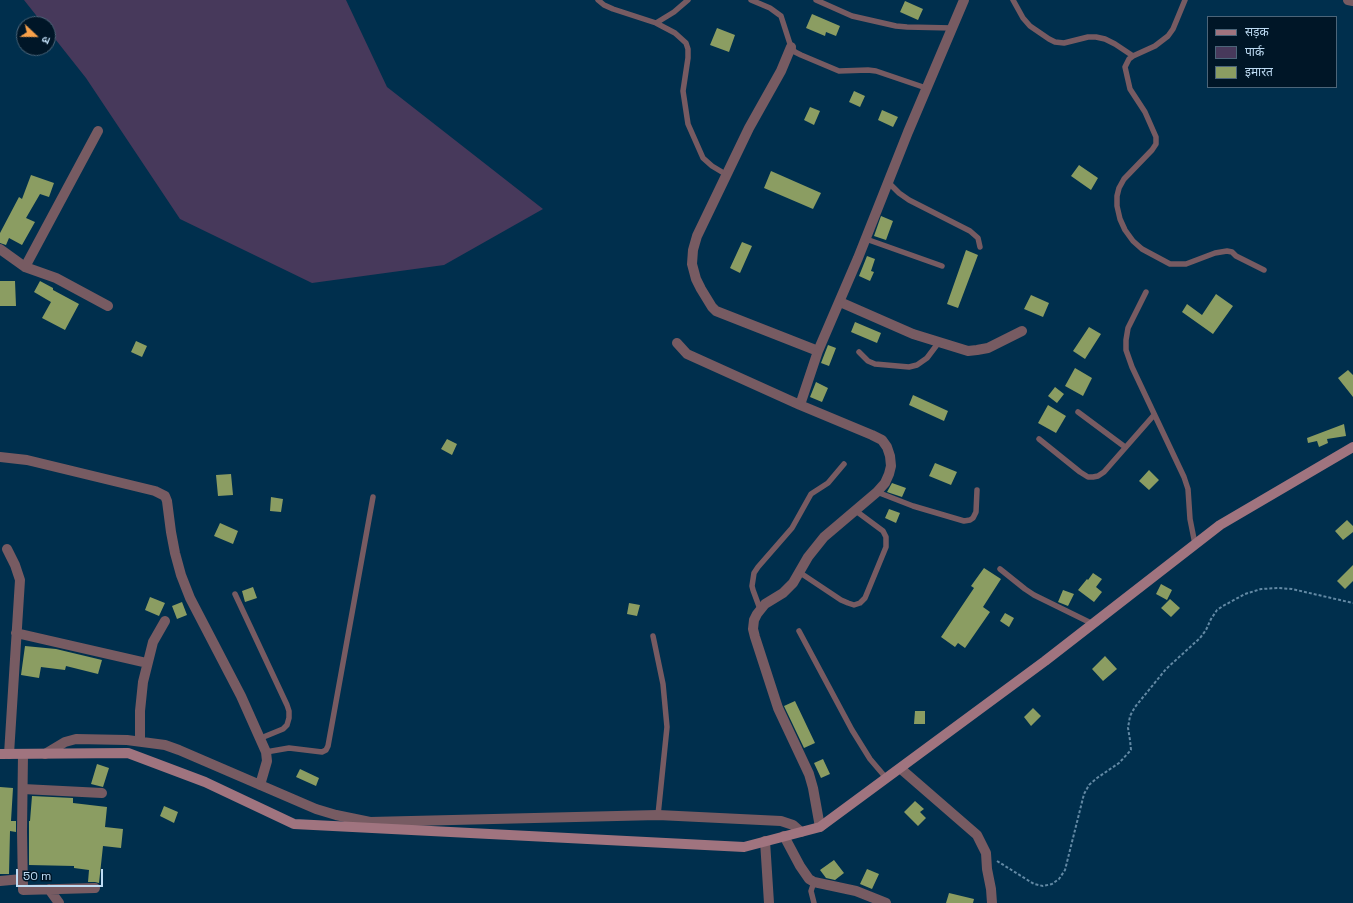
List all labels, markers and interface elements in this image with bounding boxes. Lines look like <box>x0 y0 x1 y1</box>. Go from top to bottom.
north arrow <box>16 16 56 56</box>
legend <box>1207 16 1337 88</box>
text: सड़क <box>1245 24 1269 40</box>
text: उ <box>39 35 54 46</box>
text: पार्क <box>1245 44 1264 60</box>
text: इमारत <box>1245 64 1273 80</box>
scale bar <box>18 861 105 887</box>
text: 50 m <box>23 868 51 884</box>

